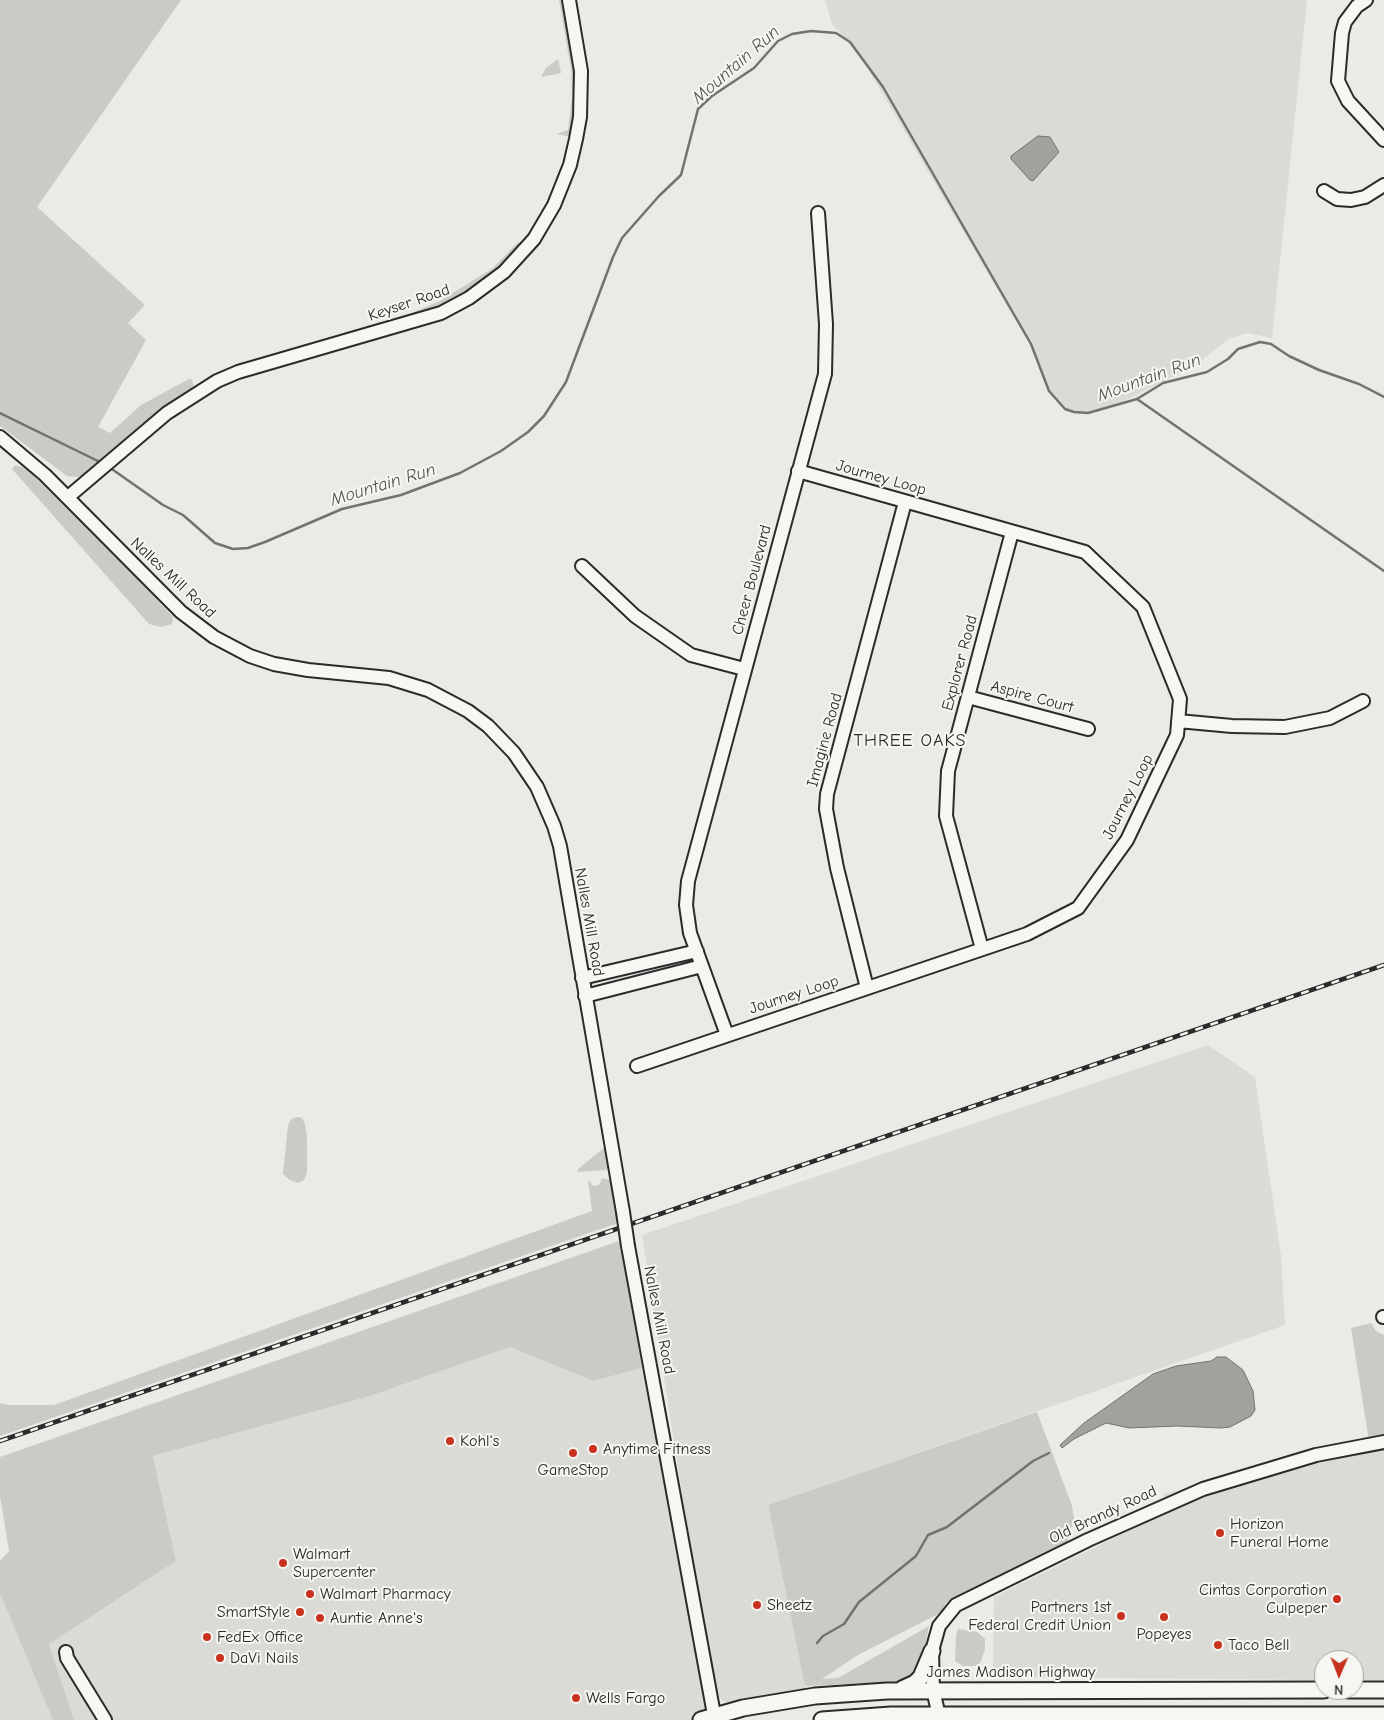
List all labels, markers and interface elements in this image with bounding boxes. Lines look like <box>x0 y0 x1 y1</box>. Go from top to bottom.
water label: Mountain Run <box>688 21 784 109</box>
street label: Keyser Road <box>366 280 452 326</box>
water label: Mountain Run <box>1094 349 1204 407</box>
street label: Journey Loop <box>834 456 928 500</box>
water label: Mountain Run <box>328 459 438 511</box>
street label: Cheer Boulevard <box>728 523 776 637</box>
street label: Nalles Mill Road <box>126 534 220 622</box>
street label: Explorer Road <box>938 613 982 713</box>
street label: Aspire Court <box>989 677 1075 717</box>
street label: Imagine Road <box>803 691 847 789</box>
district label: THREE OAKS <box>852 730 968 752</box>
street label: Journey Loop <box>1098 751 1158 843</box>
street label: Nalles Mill Road <box>570 866 608 978</box>
street label: Journey Loop <box>747 972 841 1018</box>
street label: Nalles Mill Road <box>639 1264 679 1376</box>
place label: Kohl's <box>460 1431 499 1451</box>
marker: Kohl's <box>444 1435 456 1447</box>
place label: Anytime Fitness <box>603 1439 711 1459</box>
marker: Anytime Fitness <box>587 1443 599 1455</box>
marker: GameStop <box>567 1447 579 1459</box>
place label: GameStop <box>538 1460 608 1480</box>
street label: Old Brandy Road <box>1046 1482 1160 1548</box>
place label: Horizon Funeral Home <box>1230 1514 1329 1552</box>
marker: Horizon Funeral Home <box>1214 1527 1226 1539</box>
place label: Walmart Supercenter <box>293 1544 375 1582</box>
marker: Walmart Supercenter <box>277 1557 289 1569</box>
place label: Cintas Corporation Culpeper <box>1199 1580 1327 1618</box>
place label: Walmart Pharmacy <box>320 1584 451 1604</box>
marker: Walmart Pharmacy <box>304 1588 316 1600</box>
marker: Cintas Corporation Culpeper <box>1331 1593 1343 1605</box>
place label: Sheetz <box>767 1595 812 1615</box>
place label: Partners 1st Federal Credit Union <box>968 1597 1111 1635</box>
marker: Sheetz <box>751 1599 763 1611</box>
place label: SmartStyle <box>217 1602 290 1622</box>
marker: SmartStyle <box>294 1606 306 1618</box>
place label: Auntie Anne's <box>330 1608 423 1628</box>
marker: Partners 1st Federal Credit Union <box>1115 1610 1127 1622</box>
marker: Popeyes <box>1158 1611 1170 1623</box>
marker: Auntie Anne's <box>314 1612 326 1624</box>
place label: Popeyes <box>1137 1624 1191 1644</box>
place label: FedEx Office <box>217 1627 303 1647</box>
marker: FedEx Office <box>201 1631 213 1643</box>
place label: Taco Bell <box>1228 1635 1290 1655</box>
marker: Taco Bell <box>1212 1639 1224 1651</box>
place label: DaVi Nails <box>230 1648 298 1668</box>
north arrow <box>1314 1650 1364 1700</box>
marker: DaVi Nails <box>214 1652 226 1664</box>
street label: James Madison Highway <box>927 1662 1095 1682</box>
text: N <box>1334 1681 1343 1698</box>
place label: Wells Fargo <box>586 1688 665 1708</box>
marker: Wells Fargo <box>570 1692 582 1704</box>

